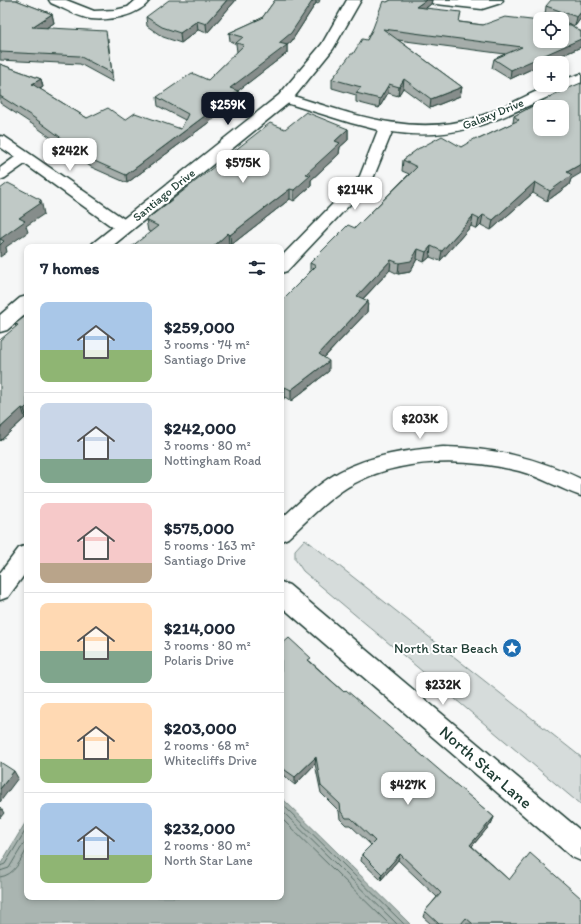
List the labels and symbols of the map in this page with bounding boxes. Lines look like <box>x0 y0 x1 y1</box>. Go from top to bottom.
pin: $259K <box>200 92 256 126</box>
street label: Galaxy Drive <box>460 95 526 133</box>
pin: $242K <box>42 138 98 172</box>
pin: $575K <box>215 150 271 184</box>
street label: Santiago Drive <box>130 166 198 224</box>
pin: $214K <box>327 177 383 211</box>
pin: $203K <box>392 406 448 440</box>
place icon: North Star Beach <box>501 637 523 659</box>
place label: North Star Beach <box>394 640 498 657</box>
pin: $232K <box>415 672 471 706</box>
street label: North Star Lane <box>436 721 536 813</box>
pin: $427K <box>380 772 436 806</box>

